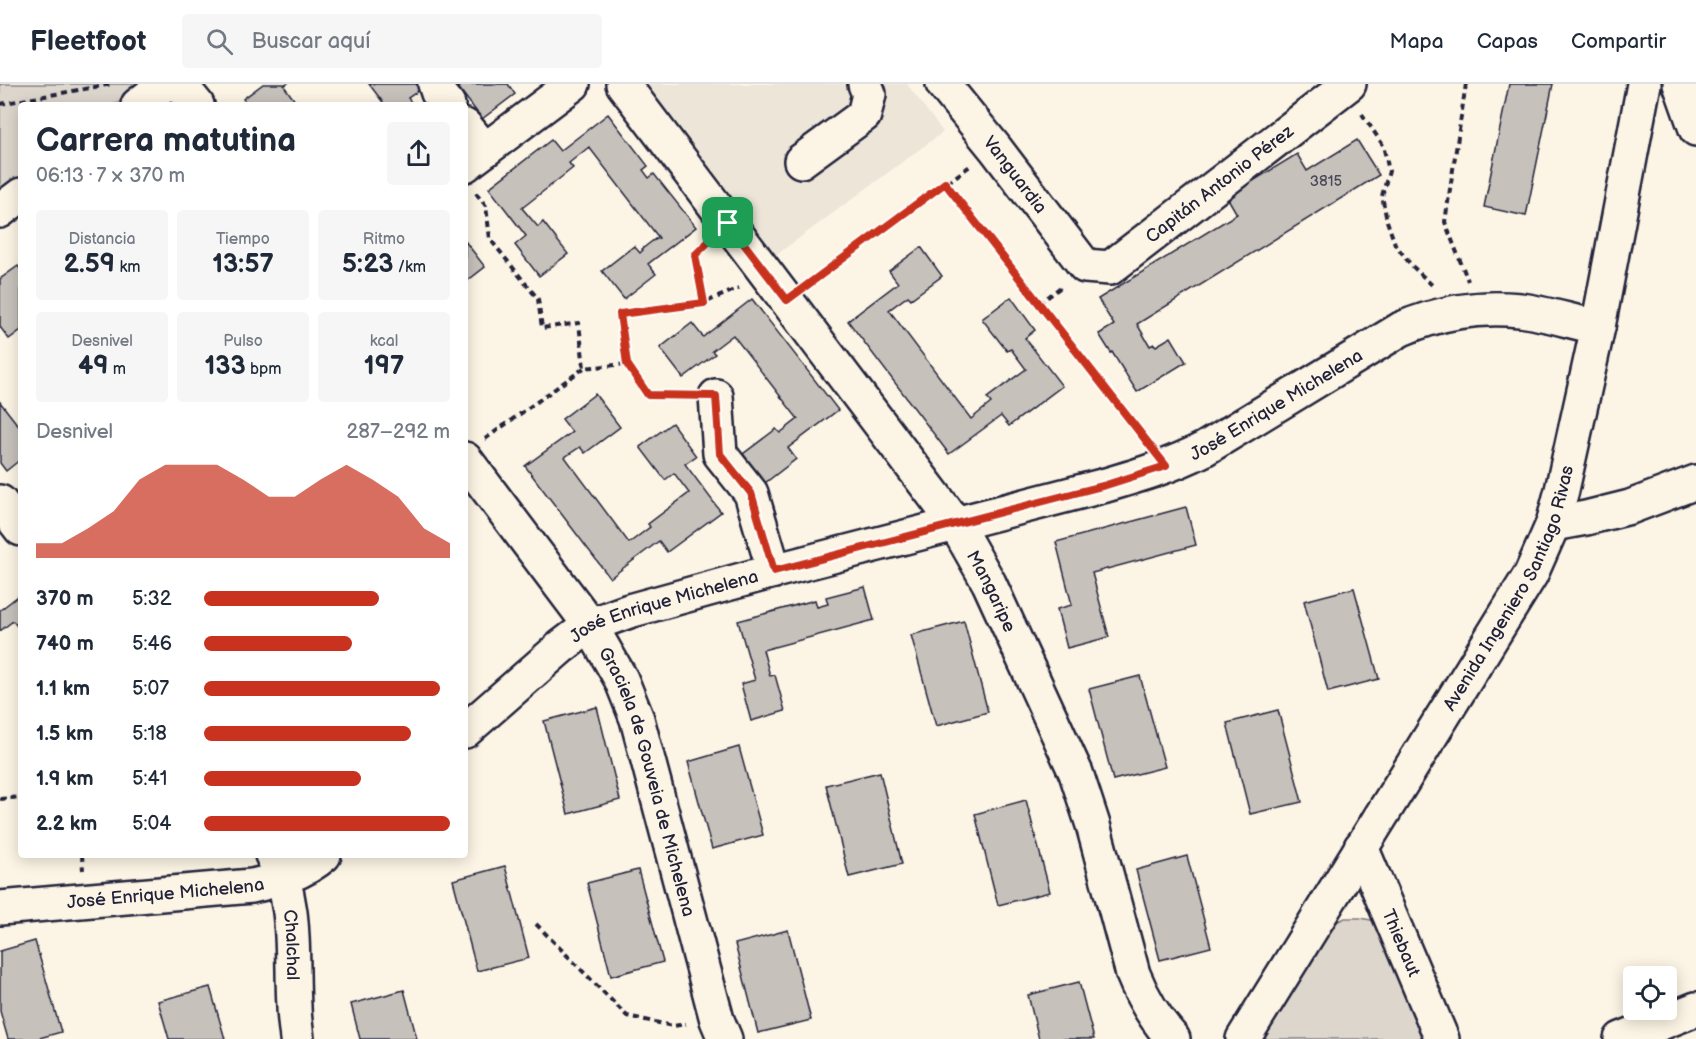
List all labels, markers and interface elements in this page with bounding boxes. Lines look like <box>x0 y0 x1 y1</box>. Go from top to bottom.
search box <box>182 14 602 68</box>
text: Fleetfoot <box>30 25 146 58</box>
icon: search <box>203 25 236 58</box>
text: Buscar aquí <box>251 28 370 55</box>
text: Mapa <box>1390 29 1444 54</box>
text: Capas <box>1477 29 1538 54</box>
text: Compartir <box>1571 29 1666 54</box>
text: Carrera matutina <box>36 121 296 161</box>
street label: Capitán Antonio Pérez <box>1142 121 1298 248</box>
button: share <box>387 122 450 185</box>
street label: Vanguardia <box>979 132 1051 218</box>
text: 06:13 · 7 × 370 m <box>36 164 185 188</box>
house number: 3815 <box>1310 172 1342 191</box>
pin <box>702 197 753 248</box>
icon: arrive <box>711 206 744 239</box>
text: Distancia <box>68 230 136 249</box>
text: Tiempo <box>216 230 270 249</box>
text: Ritmo <box>363 230 405 249</box>
text: 2.59 <box>64 249 115 280</box>
text: 13:57 <box>212 249 274 280</box>
text: 5:23 <box>342 249 393 280</box>
text: km <box>115 258 140 277</box>
text: /km <box>393 258 426 277</box>
text: Desnivel <box>71 332 133 351</box>
text: Pulso <box>223 332 263 351</box>
text: kcal <box>370 332 398 351</box>
street label: José Enrique Michelena <box>1187 345 1366 465</box>
text: 49 <box>78 351 109 382</box>
text: 133 <box>204 351 246 382</box>
text: 197 <box>364 351 404 382</box>
text: m <box>109 360 126 379</box>
text: bpm <box>246 360 282 379</box>
text: Desnivel <box>36 420 113 444</box>
text: 287–292 m <box>346 420 450 444</box>
street label: Avenida Ingeniero Santiago Rivas <box>1439 464 1578 715</box>
street label: Mangaripe <box>962 547 1020 636</box>
street label: José Enrique Michelena <box>566 566 761 648</box>
text: 370 m <box>36 587 94 611</box>
text: 5:32 <box>132 587 172 611</box>
text: 740 m <box>36 632 94 656</box>
text: 5:46 <box>132 632 172 656</box>
street label: Graciela de Gouveia de Michelena <box>594 644 699 919</box>
text: 1.1 km <box>36 677 90 701</box>
text: 5:07 <box>132 677 169 701</box>
text: 1.5 km <box>36 722 93 746</box>
text: 5:18 <box>132 722 167 746</box>
text: 1.9 km <box>36 767 93 791</box>
text: 5:41 <box>132 767 167 791</box>
text: 2.2 km <box>36 812 97 836</box>
text: 5:04 <box>132 812 171 836</box>
street label: José Enrique Michelena <box>66 874 266 913</box>
street label: Thiebaut <box>1377 906 1425 980</box>
street label: Chalchal <box>279 908 303 980</box>
map controls <box>1623 966 1677 1020</box>
button: locate <box>1623 966 1677 1020</box>

